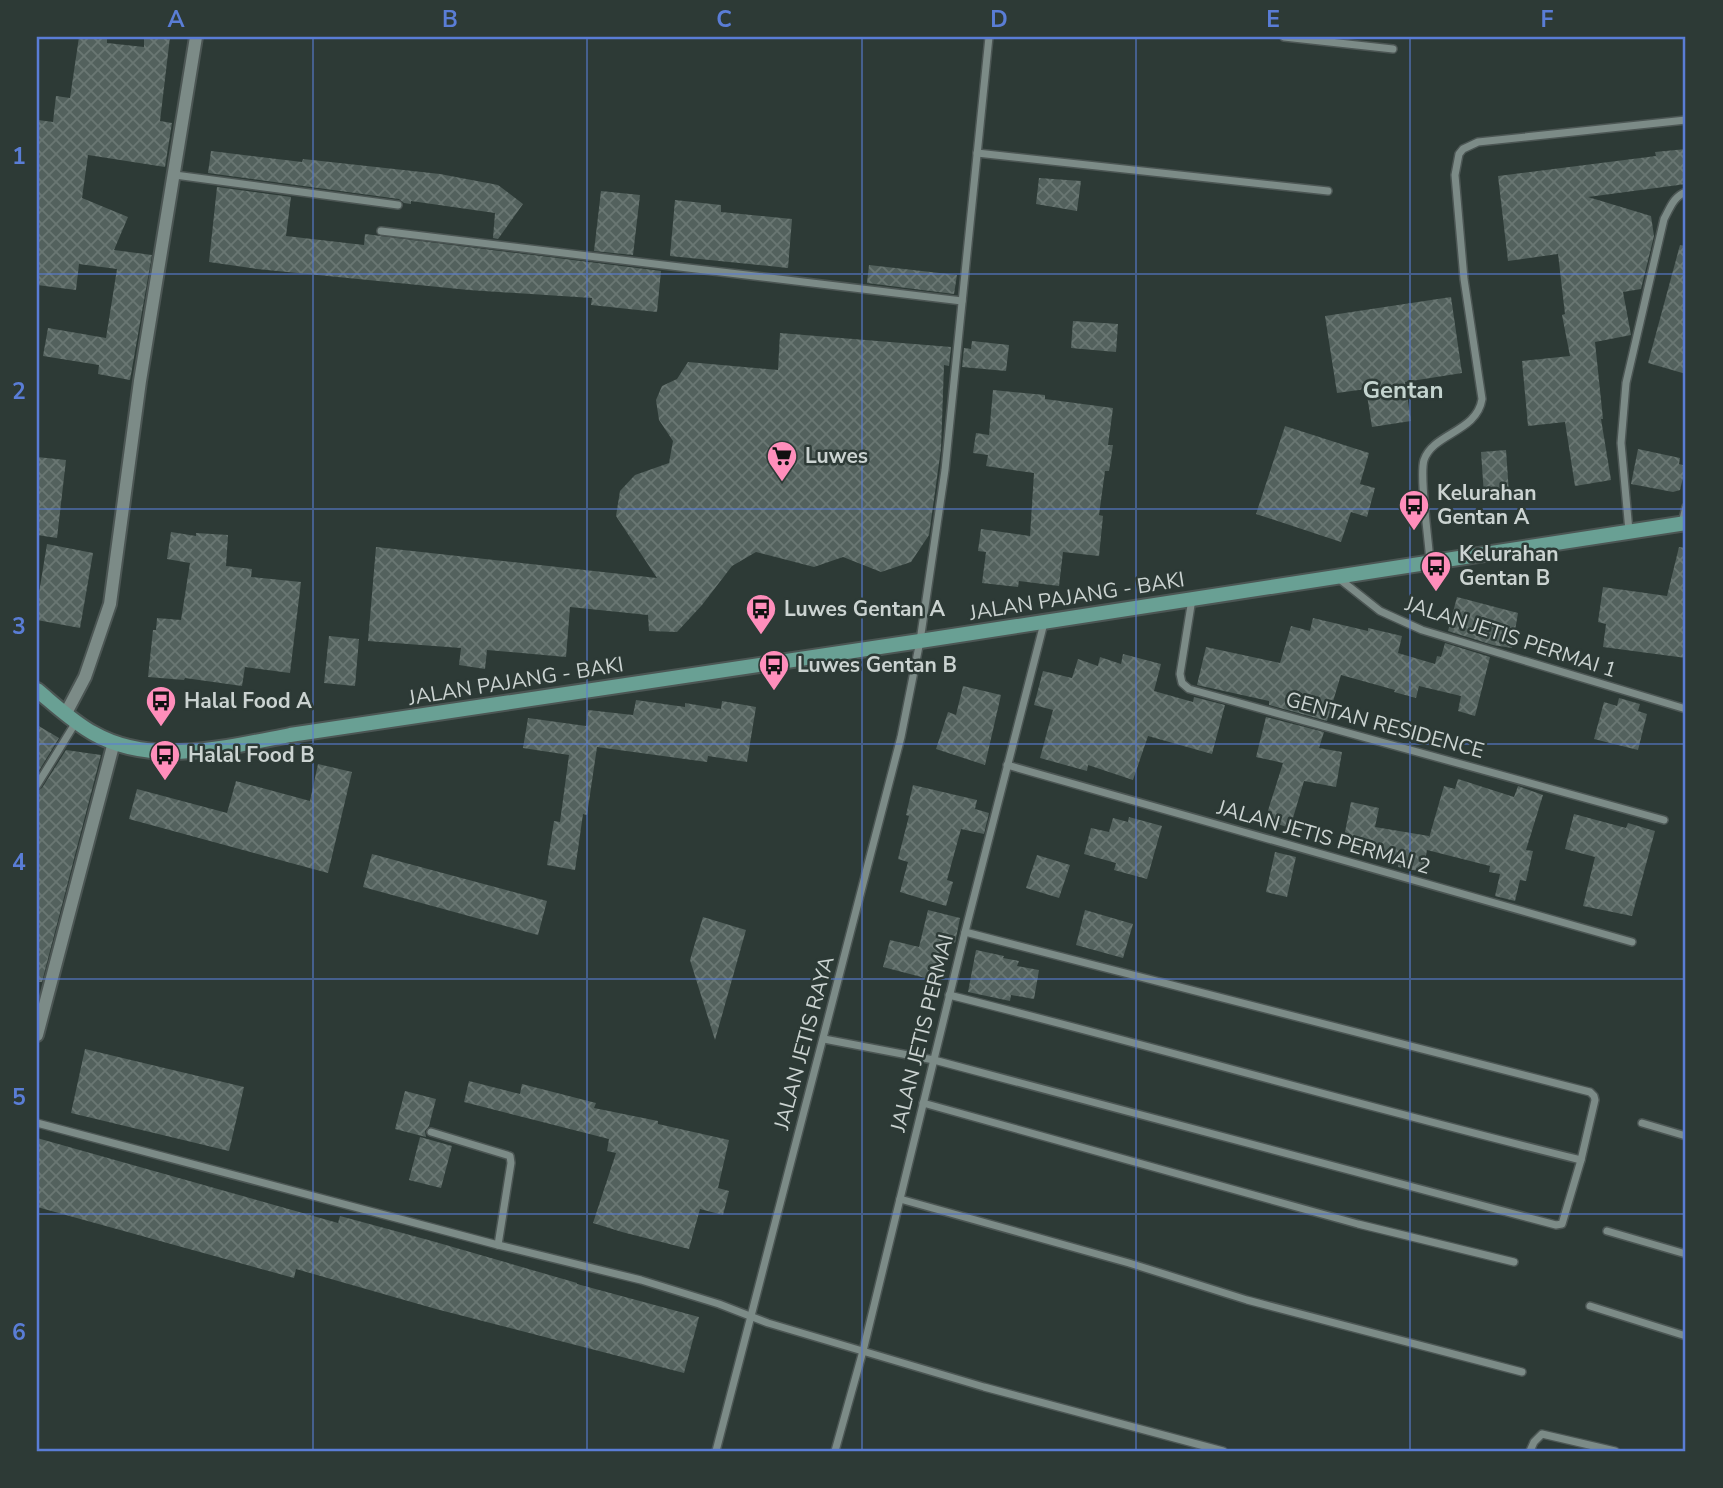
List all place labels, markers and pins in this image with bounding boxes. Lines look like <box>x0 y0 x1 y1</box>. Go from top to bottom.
supermarket icon: Luwes <box>765 439 799 483</box>
place label: Luwes <box>805 442 868 470</box>
place label: Kelurahan Gentan A <box>1437 479 1537 531</box>
bus stop icon: Kelurahan Gentan A <box>1397 488 1431 532</box>
place label: Kelurahan Gentan B <box>1459 540 1559 592</box>
bus stop icon: Kelurahan Gentan B <box>1419 549 1453 593</box>
bus stop icon: Luwes Gentan A <box>744 592 778 636</box>
place label: Luwes Gentan A <box>784 595 945 623</box>
bus stop icon: Luwes Gentan B <box>757 648 791 692</box>
place label: Luwes Gentan B <box>797 651 957 679</box>
bus stop icon: Halal Food A <box>144 684 178 728</box>
place label: Halal Food A <box>184 687 312 715</box>
bus stop icon: Halal Food B <box>148 738 182 782</box>
place label: Halal Food B <box>188 741 315 769</box>

